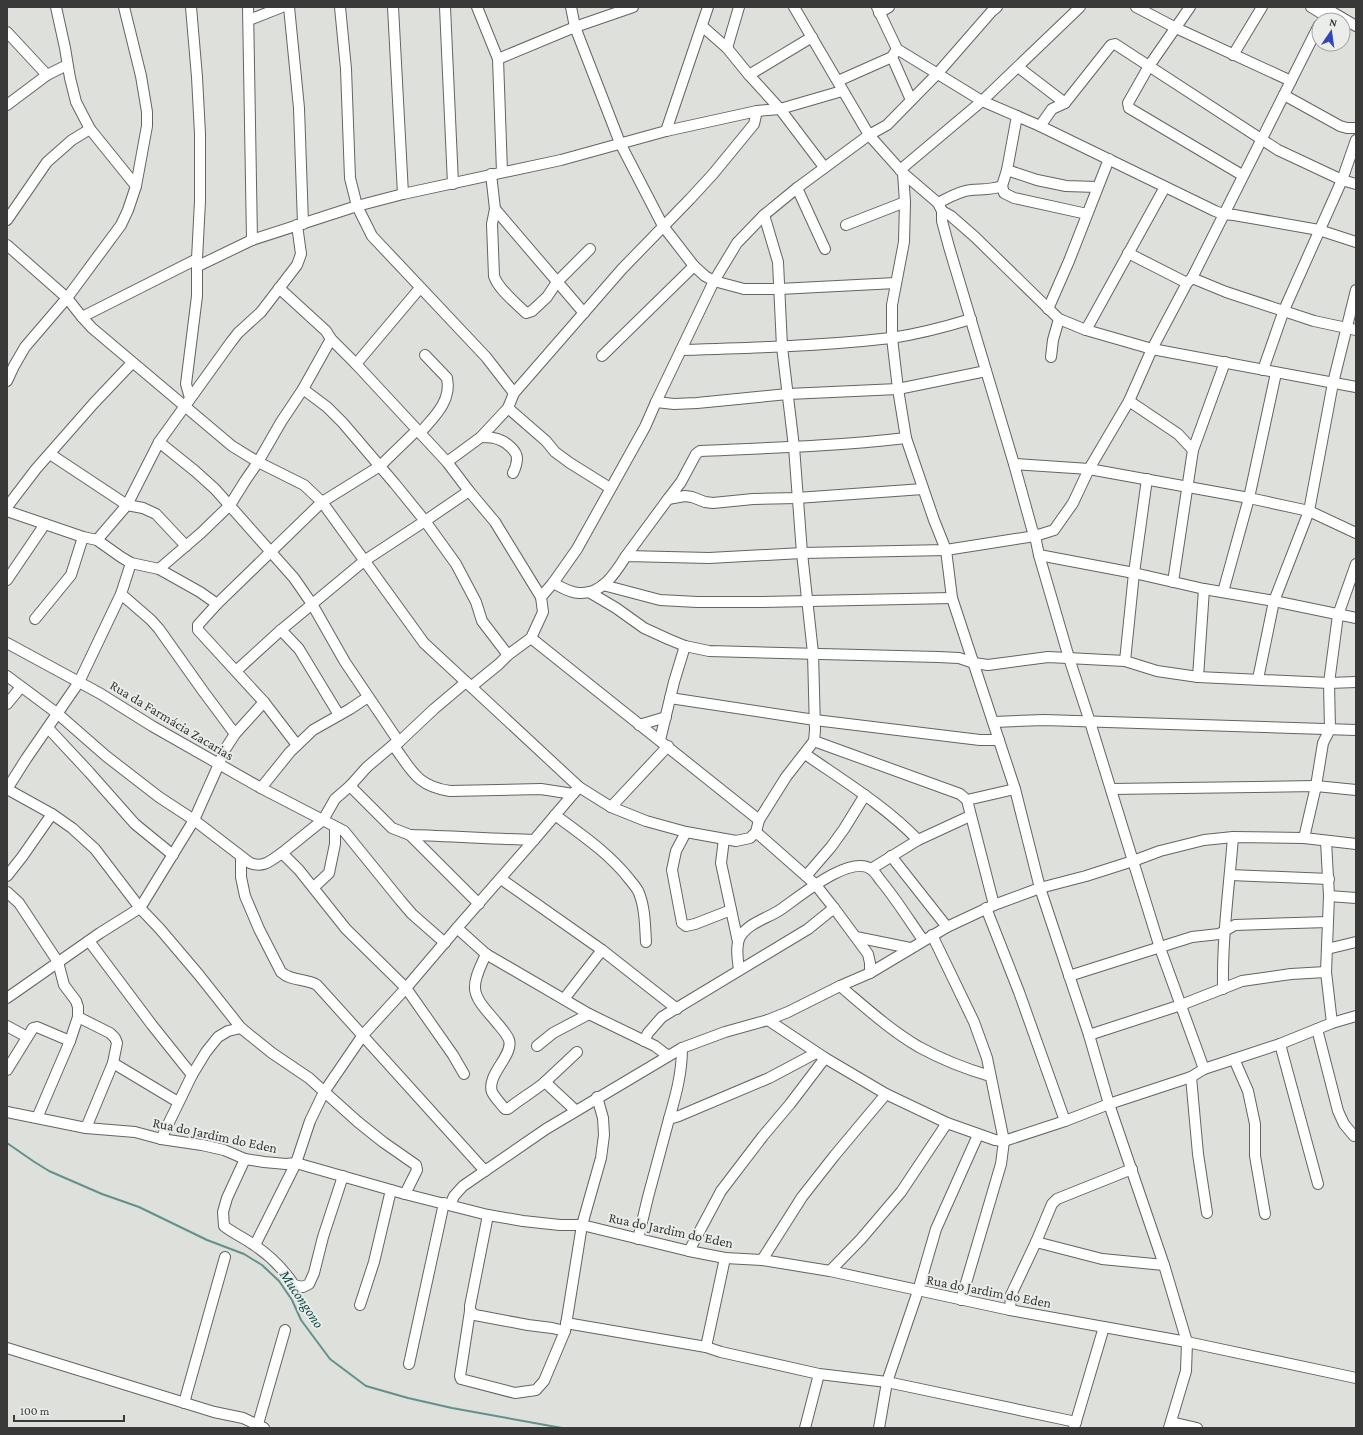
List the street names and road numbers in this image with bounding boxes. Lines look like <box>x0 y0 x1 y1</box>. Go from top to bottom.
street label: Rua da Farmácia Zacarias <box>107 677 237 763</box>
street label: Rua do Jardim do Eden <box>151 1114 279 1156</box>
street label: Rua do Jardim do Eden <box>607 1209 735 1251</box>
street label: Rua do Jardim do Eden <box>925 1271 1053 1311</box>

